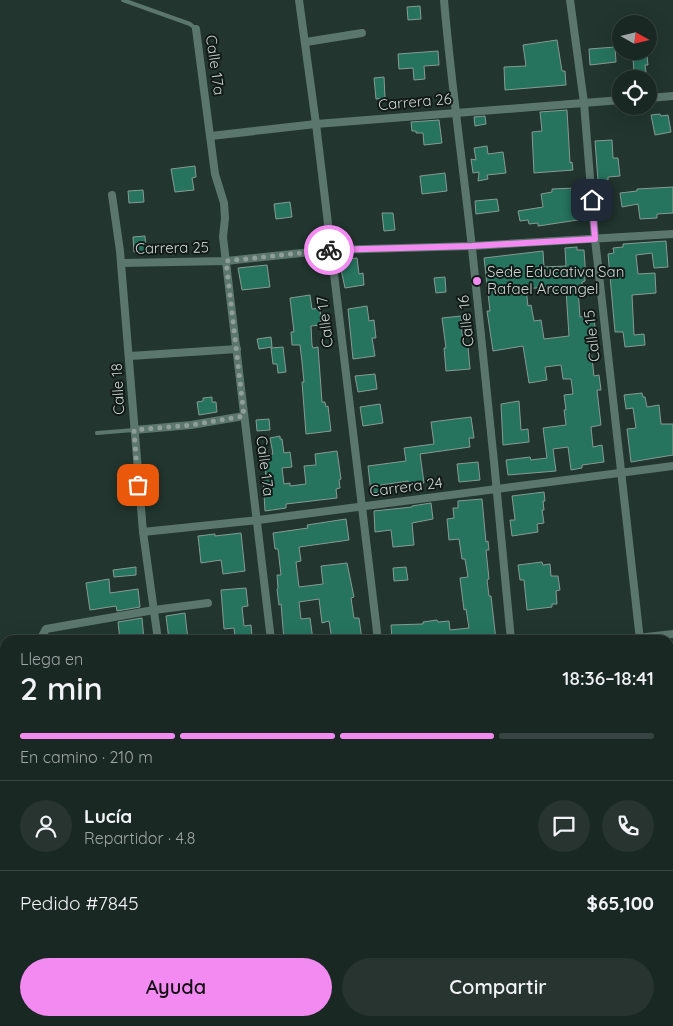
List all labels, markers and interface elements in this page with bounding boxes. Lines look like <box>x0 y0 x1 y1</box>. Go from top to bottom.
north arrow <box>612 15 658 60</box>
map controls <box>612 15 657 115</box>
street label: Calle 17a <box>202 34 229 96</box>
button: locate <box>612 70 657 115</box>
street label: Carrera 26 <box>377 89 453 114</box>
pin <box>571 179 613 221</box>
icon: home <box>578 186 606 214</box>
courier <box>304 225 354 275</box>
icon: bike <box>315 236 343 264</box>
street label: Carrera 25 <box>135 237 209 258</box>
place label: Sede Educativa San Rafael Arcangel <box>487 262 624 298</box>
marker: Sede Educativa San Rafael Arcangel <box>471 275 483 287</box>
street label: Calle 16 <box>453 294 478 348</box>
street label: Calle 17 <box>312 295 337 349</box>
street label: Calle 15 <box>579 309 604 363</box>
street label: Calle 18 <box>107 363 128 415</box>
street label: Calle 17a <box>252 435 279 497</box>
pin <box>117 464 159 506</box>
icon: bag <box>124 471 152 499</box>
street label: Carrera 24 <box>368 473 444 500</box>
text: Llega en <box>20 649 83 669</box>
text: 18:36–18:41 <box>562 666 654 690</box>
text: 2 min <box>20 668 103 708</box>
text: En camino · 210 m <box>20 747 153 767</box>
button: person <box>20 800 72 852</box>
button: chat <box>538 800 590 852</box>
button: phone <box>602 800 654 852</box>
text: Lucía <box>84 804 132 828</box>
text: Repartidor · 4.8 <box>84 828 195 848</box>
text: Pedido #7845 <box>20 891 139 915</box>
text: $65,100 <box>587 891 654 915</box>
button: Ayuda <box>20 958 332 1016</box>
button: Compartir <box>342 958 654 1016</box>

